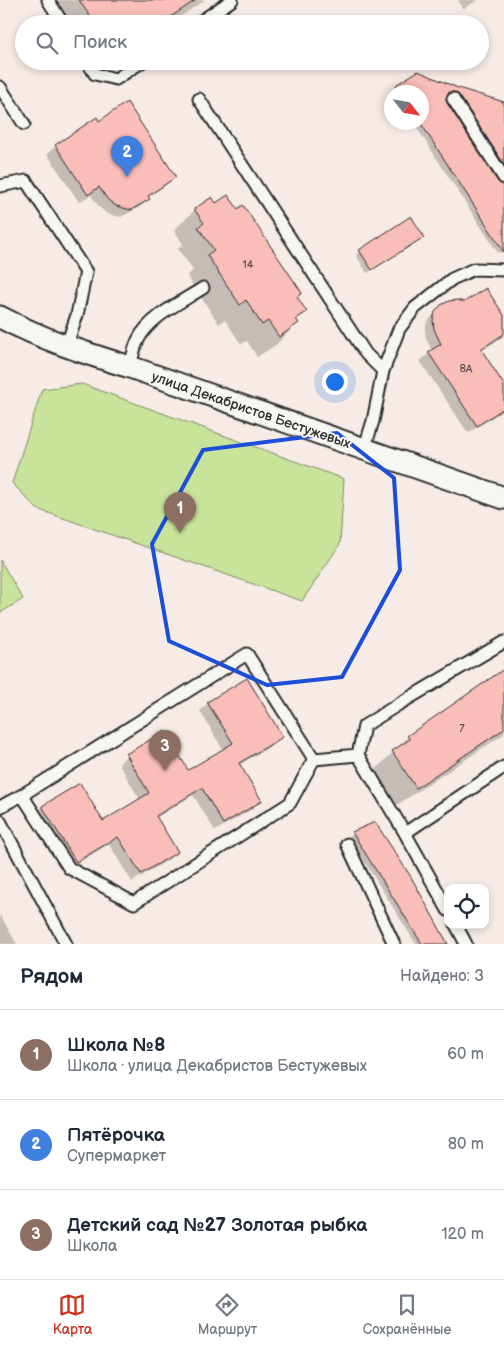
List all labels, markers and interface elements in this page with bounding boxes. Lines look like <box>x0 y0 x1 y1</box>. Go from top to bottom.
search box <box>15 15 489 70</box>
icon: search <box>33 29 61 57</box>
text: Поиск <box>73 31 127 54</box>
north arrow <box>384 85 429 130</box>
pin: 2 <box>111 136 143 177</box>
house number: 14 <box>243 258 254 271</box>
house number: 8А <box>459 362 473 375</box>
street label: улица Декабристов Бестужевых <box>149 368 353 452</box>
your location <box>322 369 348 395</box>
pin: 1 <box>164 492 196 533</box>
house number: 7 <box>459 722 465 735</box>
pin: 3 <box>149 730 181 771</box>
map controls <box>444 884 489 929</box>
button: locate <box>444 884 489 929</box>
text: Рядом <box>20 964 83 989</box>
text: Найдено: 3 <box>400 967 484 986</box>
text: Школа №8 <box>67 1034 165 1057</box>
text: 1 <box>33 1045 39 1064</box>
text: 60 m <box>447 1045 484 1064</box>
text: Школа · улица Декабристов Бестужевых <box>67 1057 367 1076</box>
text: Пятёрочка <box>67 1124 165 1147</box>
text: 2 <box>31 1135 41 1154</box>
text: 80 m <box>448 1135 484 1154</box>
text: Супермаркет <box>67 1147 166 1166</box>
text: Детский сад №27 Золотая рыбка <box>67 1214 367 1237</box>
text: 3 <box>31 1225 41 1244</box>
text: 120 m <box>441 1225 484 1244</box>
text: Школа <box>67 1237 117 1256</box>
tab: Карта <box>53 1291 92 1338</box>
tab: Маршрут <box>198 1291 257 1338</box>
tab: Сохранённые <box>363 1291 451 1338</box>

